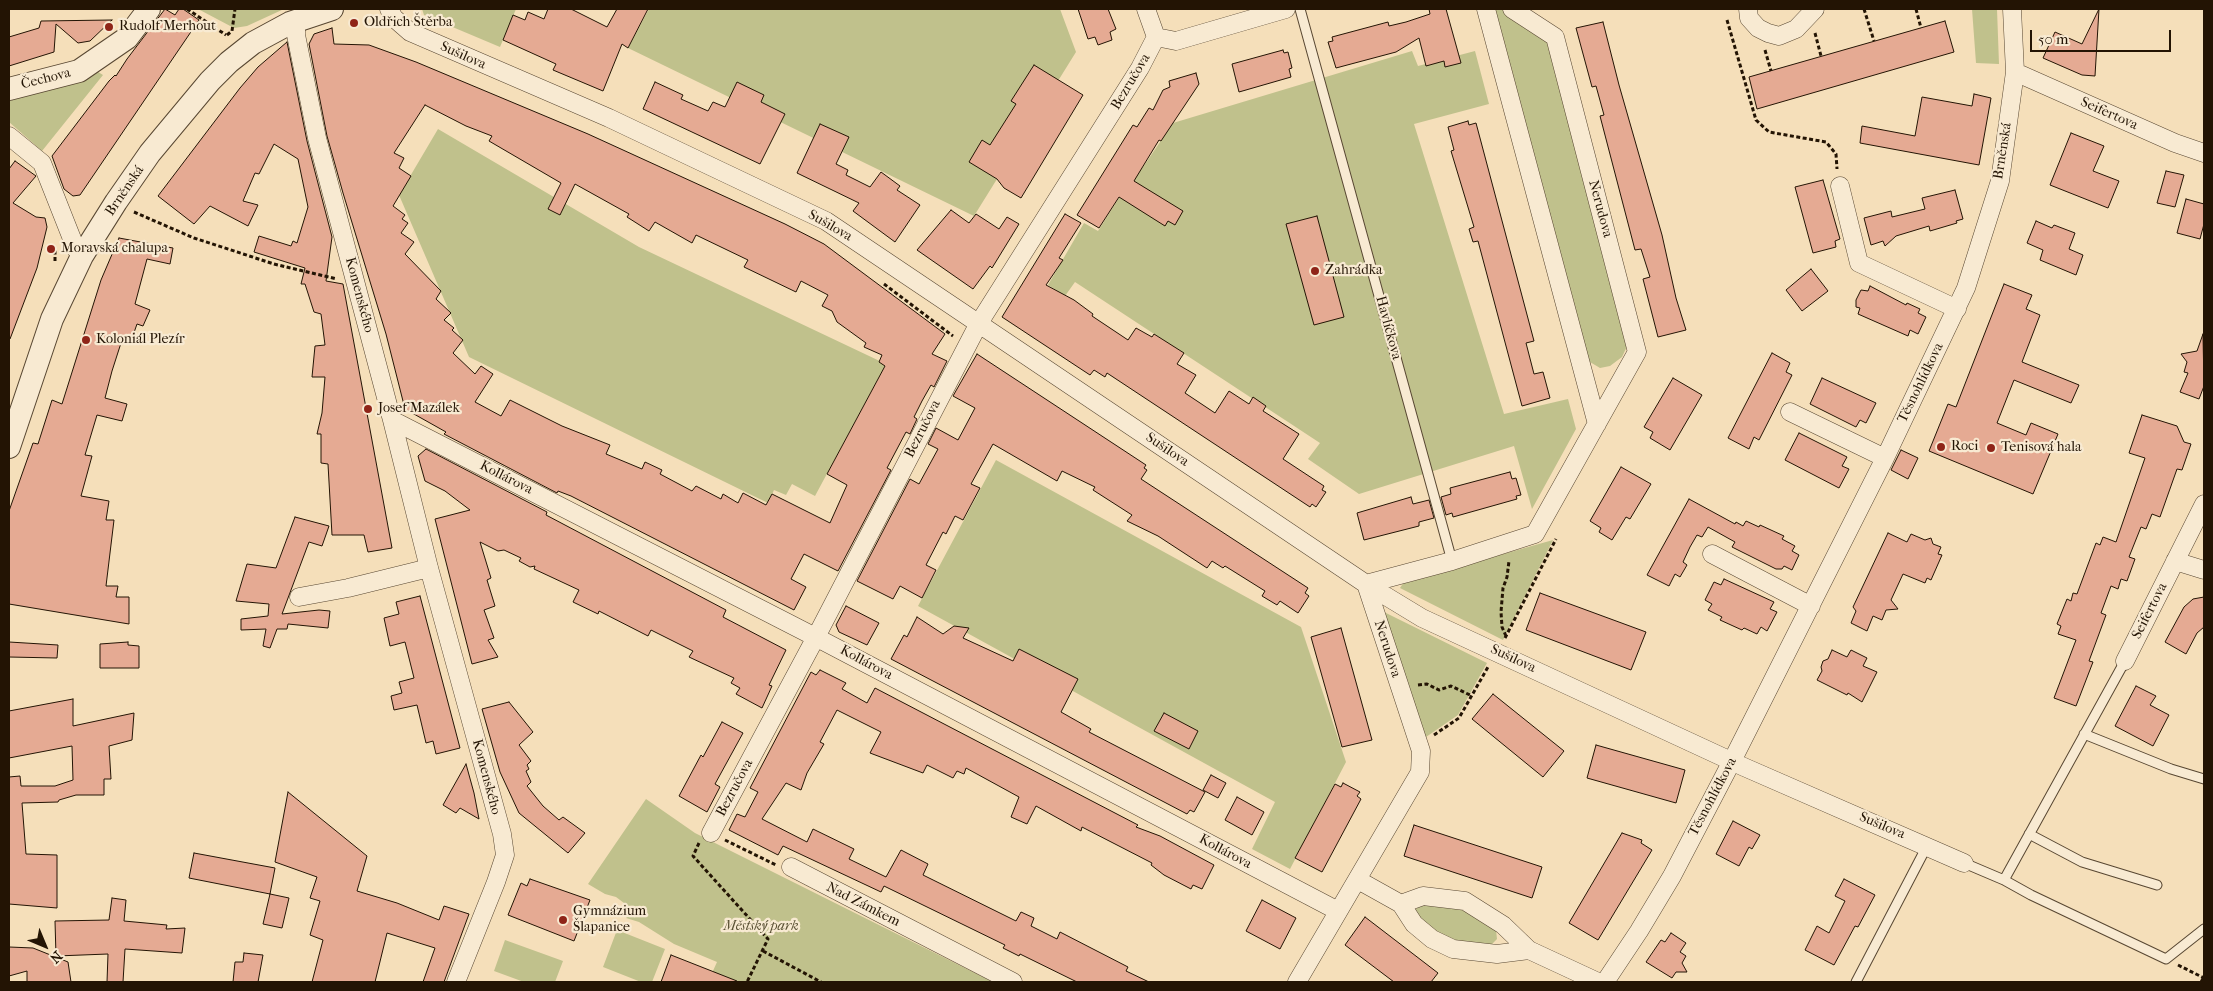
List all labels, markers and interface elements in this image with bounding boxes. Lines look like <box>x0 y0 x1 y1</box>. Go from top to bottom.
place label: Oldřich Štěrba <box>364 15 452 31</box>
marker: Oldřich Štěrba <box>348 17 360 29</box>
place label: Rudolf Merhout <box>119 19 216 35</box>
scale bar <box>2033 20 2174 52</box>
marker: Rudolf Merhout <box>103 21 115 33</box>
text: 50 m <box>2038 30 2068 48</box>
street label: Sušilova <box>437 38 489 74</box>
street label: Bezručova <box>1108 51 1154 113</box>
street label: Čechova <box>19 65 73 93</box>
street label: Seifertova <box>2078 94 2140 134</box>
street label: Brněnská <box>1990 122 2016 180</box>
street label: Brněnská <box>102 163 148 219</box>
street label: Nerudova <box>1584 178 1616 240</box>
street label: Sušilova <box>805 207 855 245</box>
place label: Moravská chalupa <box>61 241 168 257</box>
marker: Moravská chalupa <box>45 243 57 255</box>
street label: Komenského <box>341 255 377 335</box>
place label: Zahrádka <box>1325 263 1383 279</box>
marker: Zahrádka <box>1309 265 1321 277</box>
street label: Havlíčkova <box>1371 294 1405 362</box>
place label: Koloniál Plezír <box>96 332 185 348</box>
marker: Koloniál Plezír <box>80 334 92 346</box>
street label: Těsnohlídkova <box>1894 340 1948 426</box>
street label: Bezručova <box>901 397 945 461</box>
place label: Josef Mazálek <box>378 401 460 417</box>
marker: Josef Mazálek <box>362 403 374 415</box>
street label: Sušilova <box>1142 430 1192 470</box>
place label: Roci <box>1951 439 1978 455</box>
place label: Tenisová hala <box>2001 440 2082 456</box>
marker: Roci <box>1935 441 1947 453</box>
marker: Tenisová hala <box>1985 442 1997 454</box>
street label: Kollárova <box>477 458 535 498</box>
street label: Seifertova <box>2129 580 2171 642</box>
street label: Nerudova <box>1370 618 1404 680</box>
street label: Sušilova <box>1488 641 1538 677</box>
street label: Kollárova <box>837 642 895 684</box>
street label: Komenského <box>468 737 504 817</box>
street label: Těsnohlídkova <box>1685 755 1741 839</box>
street label: Bezručova <box>713 756 757 820</box>
street label: Sušilova <box>1856 809 1908 843</box>
street label: Kollárova <box>1196 831 1254 873</box>
street label: Nad Zámkem <box>823 879 903 931</box>
place label: Gymnázium Šlapanice <box>573 904 646 936</box>
marker: Gymnázium Šlapanice <box>557 914 569 926</box>
park label: Městský park <box>723 919 799 935</box>
north arrow <box>20 921 70 971</box>
text: N <box>46 947 66 967</box>

